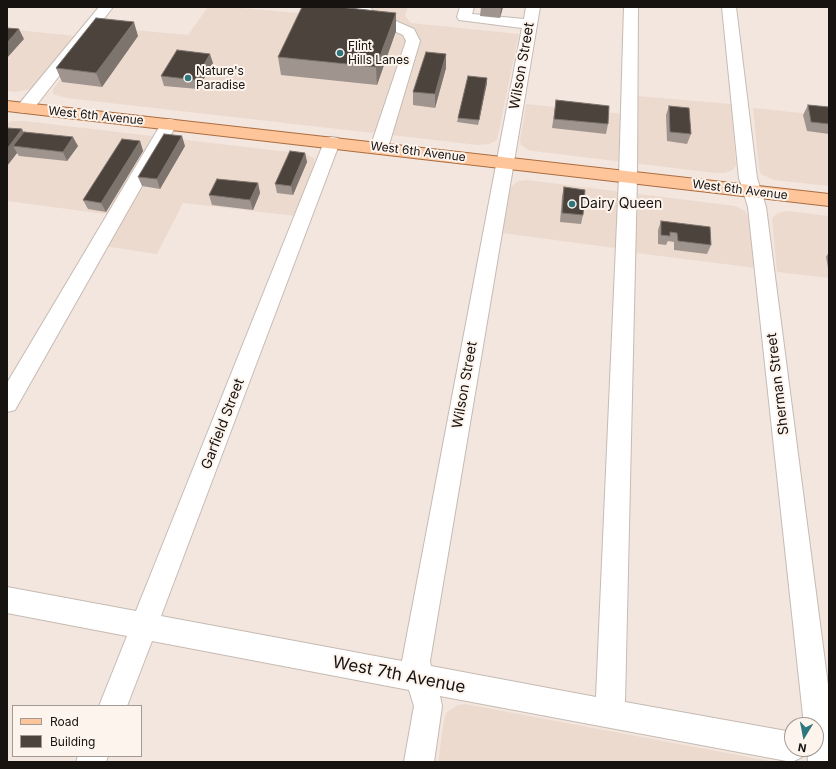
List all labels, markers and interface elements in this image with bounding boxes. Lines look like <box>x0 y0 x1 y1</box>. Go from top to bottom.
street label: Wilson Street <box>506 21 538 111</box>
place label: Flint Hills Lanes <box>348 39 409 67</box>
marker: Flint Hills Lanes <box>335 48 345 58</box>
place label: Nature's Paradise <box>196 64 245 92</box>
marker: Nature's Paradise <box>183 73 193 83</box>
street label: West 6th Avenue <box>48 104 144 128</box>
street label: West 6th Avenue <box>370 139 466 165</box>
street label: West 6th Avenue <box>692 177 788 203</box>
place label: Dairy Queen <box>580 196 662 212</box>
marker: Dairy Queen <box>567 199 577 209</box>
street label: Sherman Street <box>763 332 793 436</box>
street label: Wilson Street <box>449 340 481 430</box>
street label: Garfield Street <box>198 376 248 472</box>
street label: West 7th Avenue <box>331 652 467 698</box>
legend <box>12 705 142 757</box>
text: Road <box>50 714 79 729</box>
north arrow <box>784 717 824 757</box>
text: Building <box>50 734 95 749</box>
text: N <box>797 740 807 755</box>

